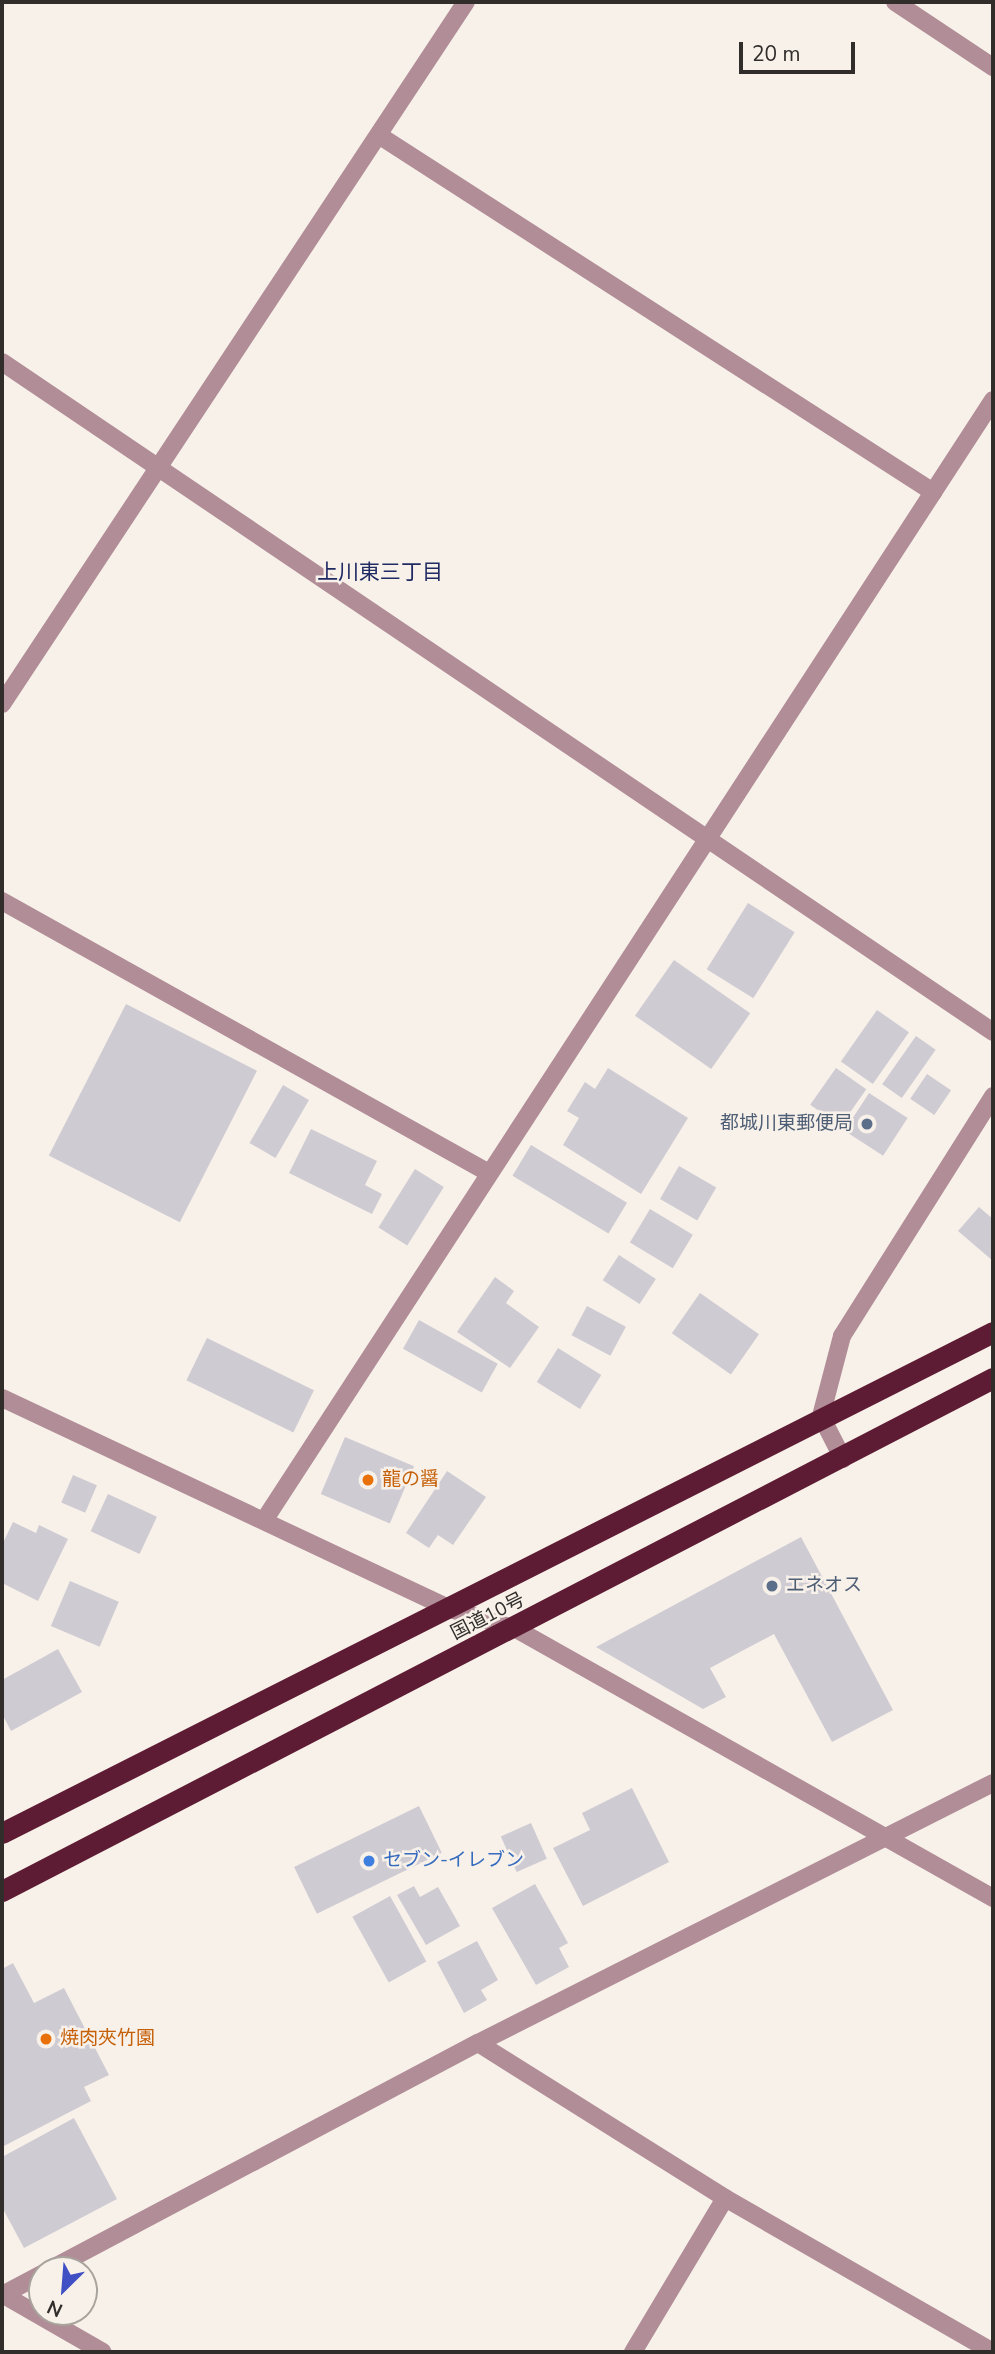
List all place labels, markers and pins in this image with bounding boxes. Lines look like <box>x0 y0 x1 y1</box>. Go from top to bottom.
place label: 都城川東郵便局 <box>720 1113 853 1135</box>
marker: 都城川東郵便局 <box>859 1116 875 1132</box>
place label: 龍の醤 <box>382 1469 439 1491</box>
marker: 龍の醤 <box>360 1472 376 1488</box>
place label: エネオス <box>786 1575 862 1597</box>
marker: エネオス <box>764 1578 780 1594</box>
place label: セブン-イレブン <box>383 1850 524 1872</box>
marker: セブン-イレブン <box>361 1853 377 1869</box>
place label: 焼肉夾竹園 <box>60 2028 155 2050</box>
marker: 焼肉夾竹園 <box>38 2031 54 2047</box>

